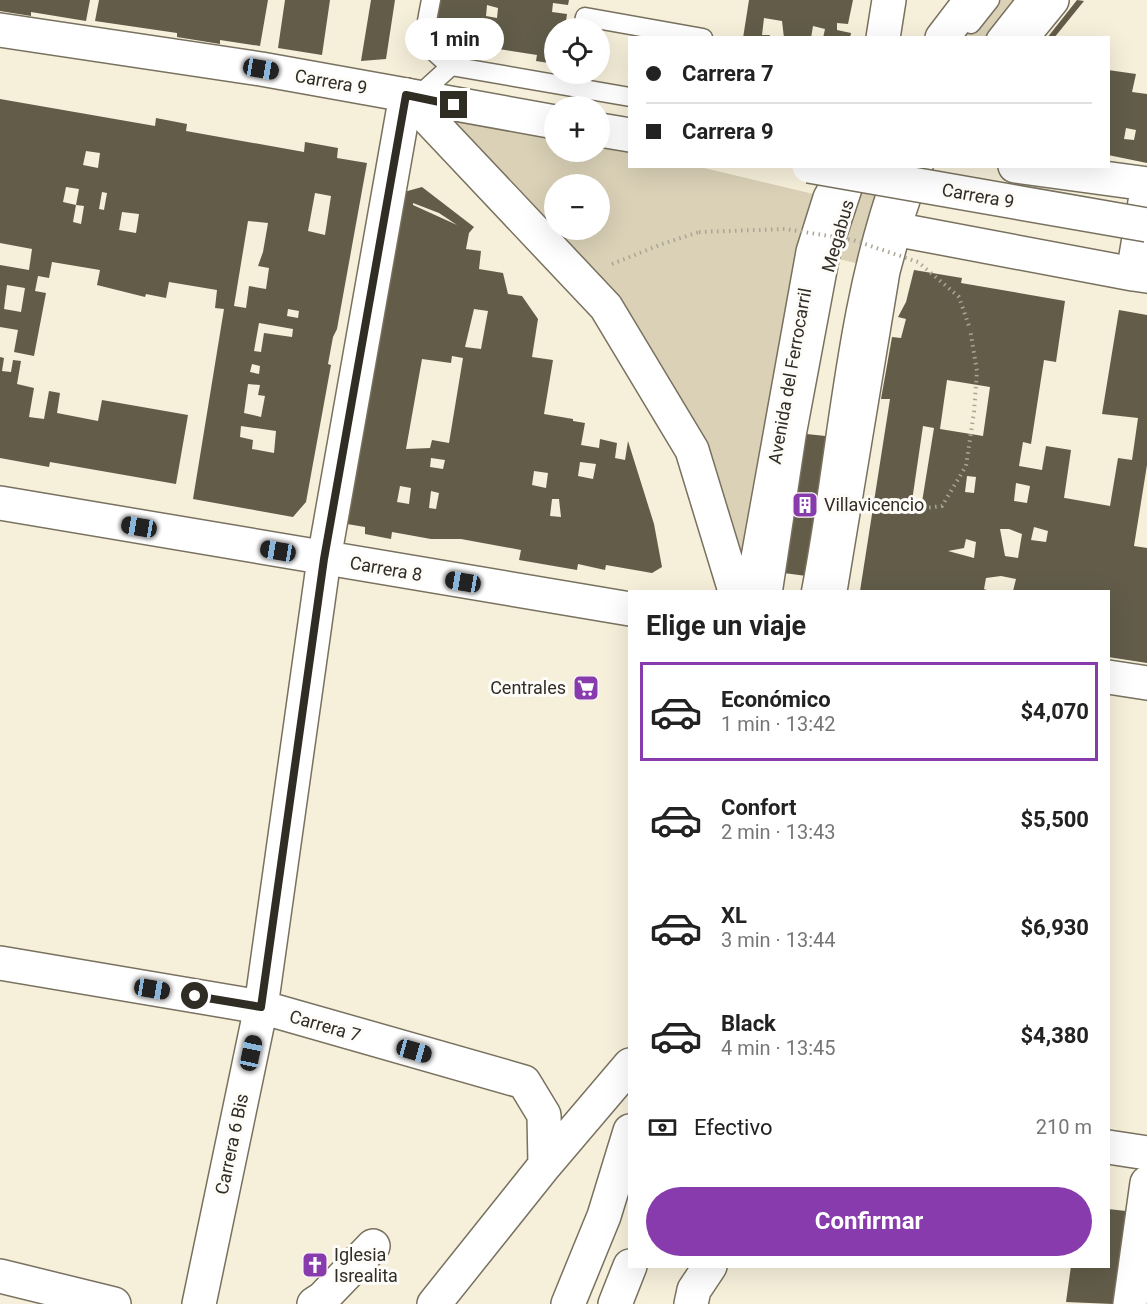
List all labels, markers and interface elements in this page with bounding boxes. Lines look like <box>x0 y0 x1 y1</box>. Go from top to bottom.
callout: 1 min <box>404 18 504 60</box>
map controls <box>544 18 610 240</box>
button: locate <box>544 18 610 84</box>
text: 1 min <box>429 27 480 51</box>
car <box>242 57 280 81</box>
text: Carrera 7 <box>682 61 774 86</box>
street label: Carrera 9 <box>293 65 369 98</box>
route end <box>440 91 467 118</box>
button: + <box>544 96 610 162</box>
text: Carrera 9 <box>682 119 774 144</box>
button: − <box>544 174 610 240</box>
street label: Carrera 9 <box>940 179 1016 212</box>
street label: Megabus <box>817 197 858 275</box>
street label: Avenida del Ferrocarril <box>764 286 815 466</box>
building icon: Villavicencio <box>790 490 820 520</box>
place label: Villavicencio <box>824 494 924 515</box>
car <box>120 515 158 539</box>
car <box>259 539 297 563</box>
street label: Carrera 8 <box>348 552 424 585</box>
car <box>444 570 482 594</box>
text: Elige un viaje <box>646 610 806 642</box>
supermarket icon: Centrales <box>571 673 601 703</box>
place label: Centrales <box>490 677 566 698</box>
icon: car <box>649 685 703 739</box>
text: Económico <box>721 687 831 712</box>
text: $4,070 <box>1020 699 1089 724</box>
text: 1 min · 13:42 <box>721 712 836 736</box>
icon: car <box>649 793 703 847</box>
text: Confort <box>721 795 796 820</box>
text: $5,500 <box>1020 807 1089 832</box>
text: 2 min · 13:43 <box>721 820 836 844</box>
icon: car <box>649 901 703 955</box>
text: XL <box>721 903 747 928</box>
text: $6,930 <box>1020 915 1089 940</box>
text: 3 min · 13:44 <box>721 928 836 952</box>
car <box>133 977 171 1001</box>
route start <box>181 982 208 1009</box>
street label: Carrera 7 <box>287 1005 363 1046</box>
icon: car <box>649 1009 703 1063</box>
text: Black <box>721 1011 776 1036</box>
text: $4,380 <box>1020 1023 1089 1048</box>
car <box>238 1034 264 1072</box>
text: 4 min · 13:45 <box>721 1036 836 1060</box>
car <box>394 1037 434 1065</box>
street label: Carrera 6 Bis <box>211 1092 252 1196</box>
icon: cash <box>646 1111 679 1144</box>
text: Efectivo <box>694 1115 772 1140</box>
text: 210 m <box>1036 1115 1092 1139</box>
button: Confirmar <box>646 1187 1092 1256</box>
place label: Iglesia Isrealita <box>334 1244 398 1286</box>
church icon: Iglesia Isrealita <box>300 1250 330 1280</box>

